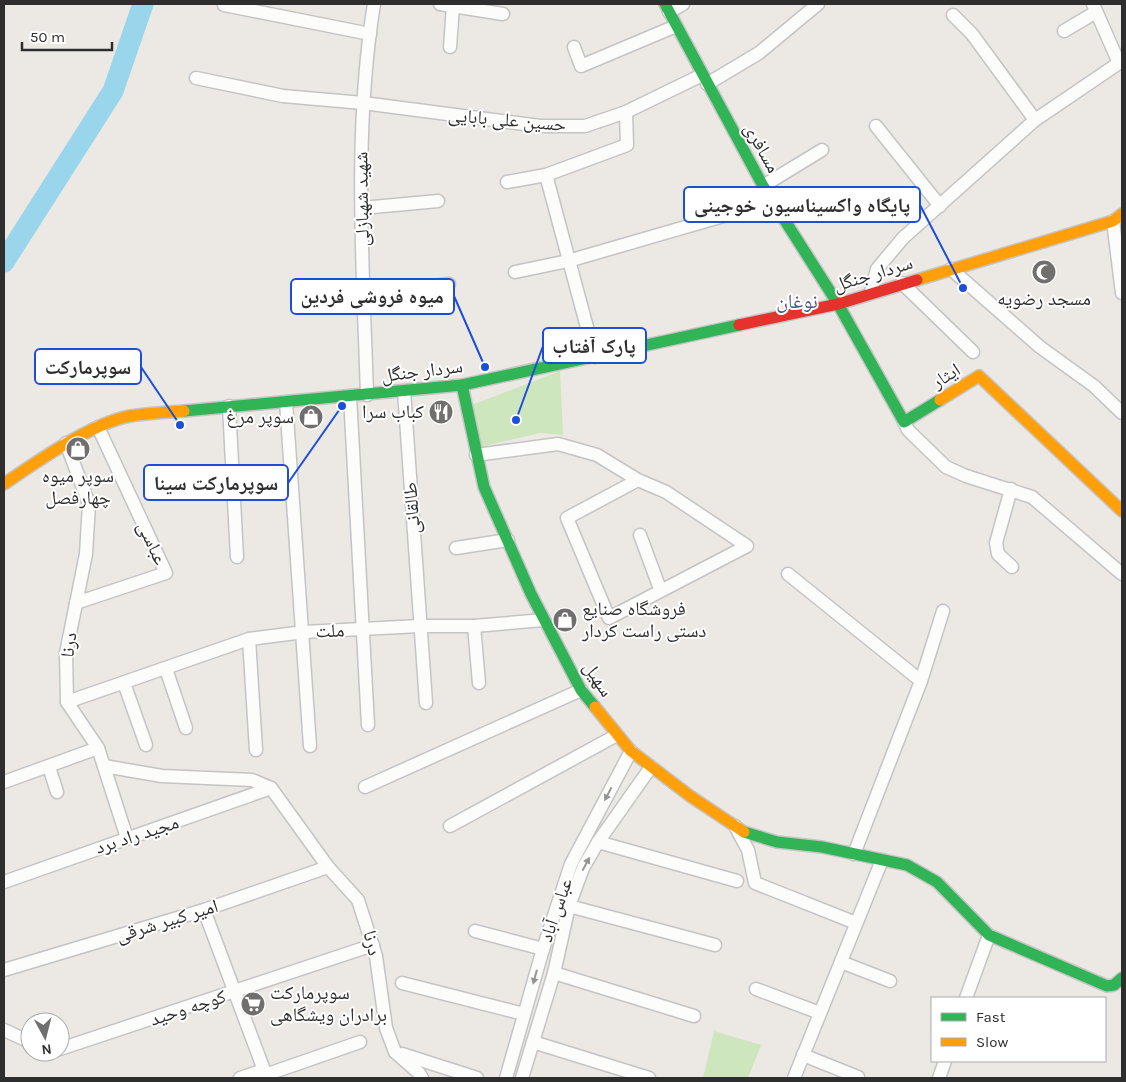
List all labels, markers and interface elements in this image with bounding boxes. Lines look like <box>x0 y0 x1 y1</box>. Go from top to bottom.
scale bar <box>22 20 112 52</box>
text: 50 m <box>30 28 65 46</box>
street label: حسین علی بابایی <box>447 104 567 136</box>
street label: مسافری <box>739 119 785 177</box>
street label: شهید شهبازلی <box>350 152 374 246</box>
callout: پایگاه واکسیناسیون خوجینی <box>684 187 920 222</box>
text: پایگاه واکسیناسیون خوجینی <box>694 194 910 218</box>
street label: سردار جنگل <box>831 251 915 297</box>
mosque icon: مسجد رضویه <box>1031 259 1057 285</box>
callout: میوه فروشی فردین <box>291 279 454 314</box>
text: میوه فروشی فردین <box>300 285 444 309</box>
place label: مسجد رضویه <box>997 288 1091 310</box>
district label: نوغان <box>776 290 818 313</box>
callout: پارک آفتاب <box>543 328 646 363</box>
text: پارک آفتاب <box>552 335 636 358</box>
callout: سوپرمارکت <box>35 349 141 384</box>
street label: سردار جنگل <box>380 355 464 387</box>
text: سوپرمارکت <box>45 356 131 379</box>
street label: ایثار <box>927 359 965 394</box>
restaurant icon: کباب سرا <box>428 399 454 425</box>
place label: کباب سرا <box>362 401 424 423</box>
shop icon: سوپر مرغ <box>298 404 324 430</box>
place label: سوپر مرغ <box>226 406 294 428</box>
shop icon: سوپر میوه چهارفصل <box>65 436 91 462</box>
place label: سوپر میوه چهارفصل <box>42 465 114 509</box>
callout: سوپرمارکت سینا <box>144 465 288 500</box>
text: سوپرمارکت سینا <box>154 472 278 495</box>
street label: طالقانی <box>399 481 425 535</box>
street label: عباسی <box>132 518 172 569</box>
place label: فروشگاه صنایع دستی راست کردار <box>581 598 707 642</box>
shop icon: فروشگاه صنایع دستی راست کردار <box>552 607 578 633</box>
street label: ملت <box>315 620 345 642</box>
street label: درنا <box>56 631 82 659</box>
street label: سهیل <box>578 657 618 701</box>
one-way arrow <box>604 787 612 801</box>
street label: مجید راد برد <box>92 811 182 859</box>
one-way arrow <box>582 857 590 871</box>
street label: عباس آباد <box>535 875 577 945</box>
street label: امیر کبیر شرقی <box>113 895 221 947</box>
street label: درنا <box>358 928 386 958</box>
one-way arrow <box>531 969 539 984</box>
place label: سوپرمارکت برادران ویشگاهی <box>270 982 387 1026</box>
street label: کوچه وحید <box>147 985 229 1031</box>
supermarket icon: سوپرمارکت برادران ویشگاهی <box>240 991 266 1017</box>
legend <box>931 997 1106 1062</box>
text: Fast <box>976 1008 1006 1026</box>
north arrow <box>20 1012 70 1062</box>
text: Slow <box>976 1033 1008 1051</box>
text: N <box>41 1040 53 1058</box>

